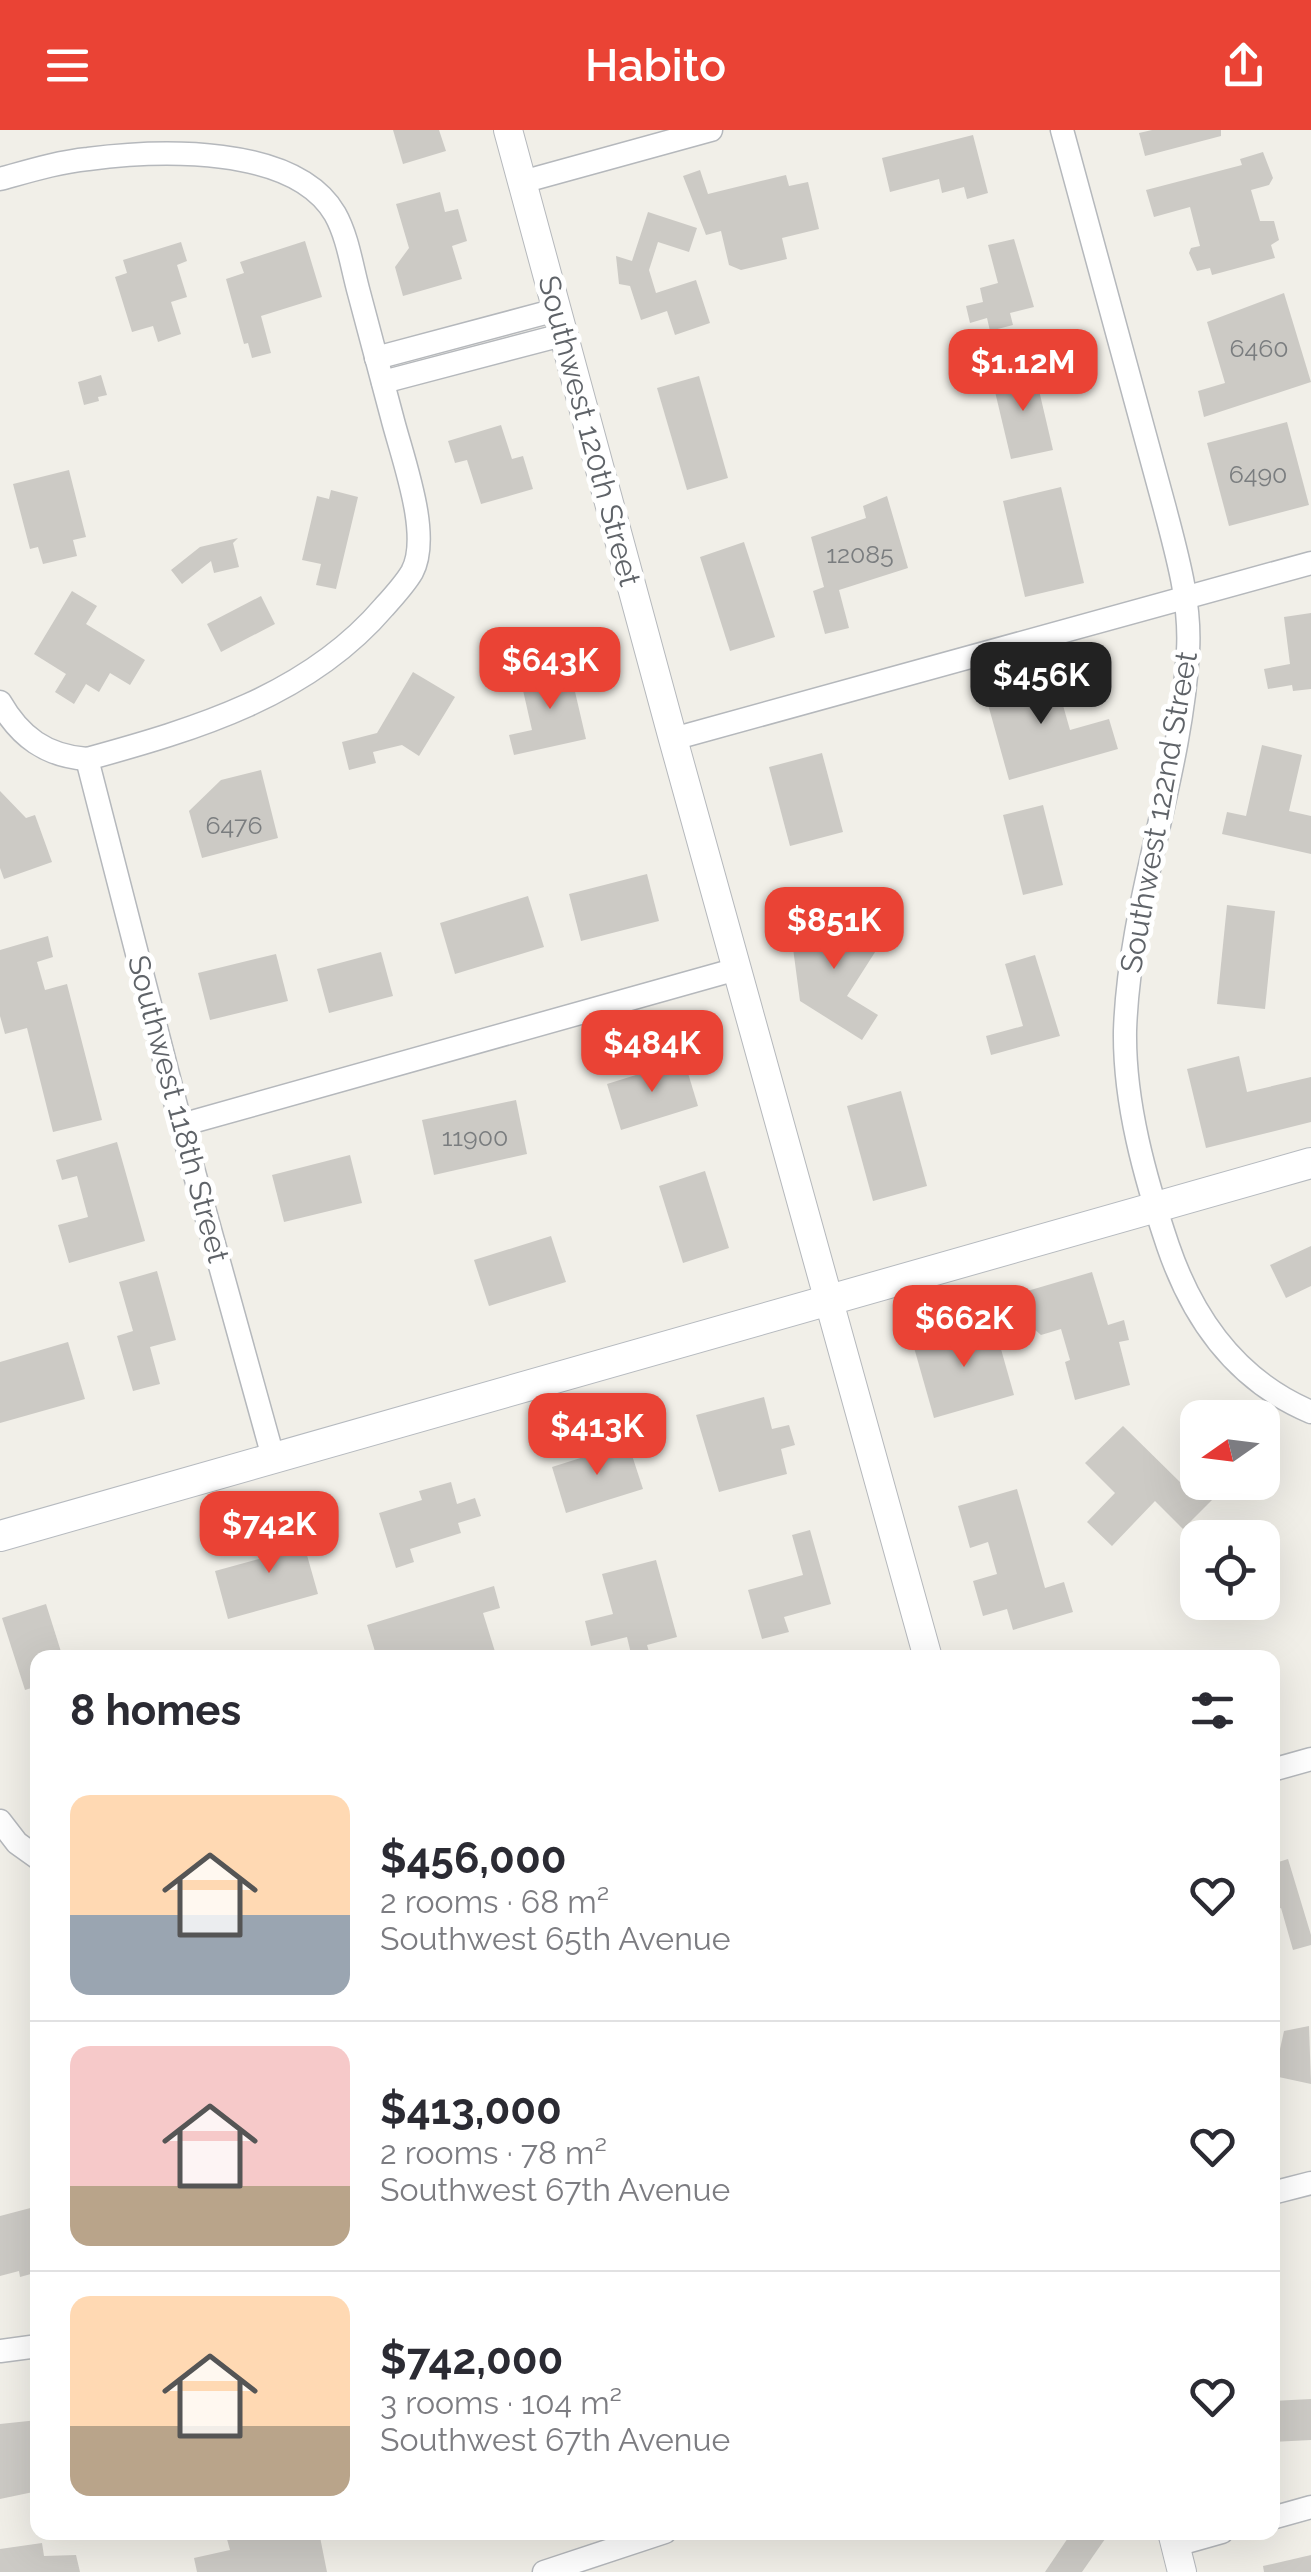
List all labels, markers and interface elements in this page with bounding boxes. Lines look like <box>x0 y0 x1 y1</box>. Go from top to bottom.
icon: menu <box>40 38 95 93</box>
icon: share <box>1216 38 1271 93</box>
text: Habito <box>585 39 726 92</box>
street label: Southwest 120th Street <box>531 272 648 590</box>
pin: $1.12M <box>942 329 1104 414</box>
house number: 6460 <box>1229 333 1289 363</box>
text: $1.12M <box>971 343 1075 380</box>
house number: 6490 <box>1229 459 1287 489</box>
house number: 12085 <box>826 539 894 569</box>
pin: $643K <box>480 627 620 712</box>
text: $643K <box>501 641 599 678</box>
pin: $456K <box>971 642 1111 727</box>
street label: Southwest 122nd Street <box>1113 648 1204 975</box>
text: $456K <box>992 656 1090 693</box>
house number: 6476 <box>205 810 263 840</box>
pin: $851K <box>764 887 904 972</box>
text: $851K <box>787 901 881 938</box>
street label: Southwest 118th Street <box>121 951 236 1266</box>
pin: $484K <box>582 1010 722 1095</box>
text: $484K <box>603 1024 701 1061</box>
house number: 11900 <box>442 1122 508 1152</box>
pin: $662K <box>894 1285 1034 1370</box>
text: $662K <box>915 1299 1013 1336</box>
pin: $413K <box>527 1393 667 1478</box>
north arrow <box>1180 1400 1280 1500</box>
map controls <box>1180 1400 1280 1620</box>
text: $413K <box>550 1407 644 1444</box>
pin: $742K <box>199 1491 339 1576</box>
text: $742K <box>222 1505 316 1542</box>
button: locate <box>1180 1520 1280 1620</box>
icon: filters <box>1185 1683 1240 1738</box>
text: 8 homes <box>70 1686 241 1735</box>
text: $456,000 <box>380 1834 566 1883</box>
icon: home <box>150 1835 270 1955</box>
icon: heart <box>1185 1868 1240 1923</box>
text: 2 rooms · 68 m² <box>380 1883 609 1920</box>
text: Southwest 65th Avenue <box>380 1920 731 1957</box>
text: $413,000 <box>380 2085 562 2134</box>
icon: home <box>150 2086 270 2206</box>
icon: heart <box>1185 2119 1240 2174</box>
text: 2 rooms · 78 m² <box>380 2134 607 2171</box>
text: Southwest 67th Avenue <box>380 2171 730 2208</box>
text: $742,000 <box>380 2335 563 2384</box>
icon: home <box>150 2336 270 2456</box>
icon: heart <box>1185 2369 1240 2424</box>
text: 3 rooms · 104 m² <box>380 2384 622 2421</box>
text: Southwest 67th Avenue <box>380 2421 730 2458</box>

